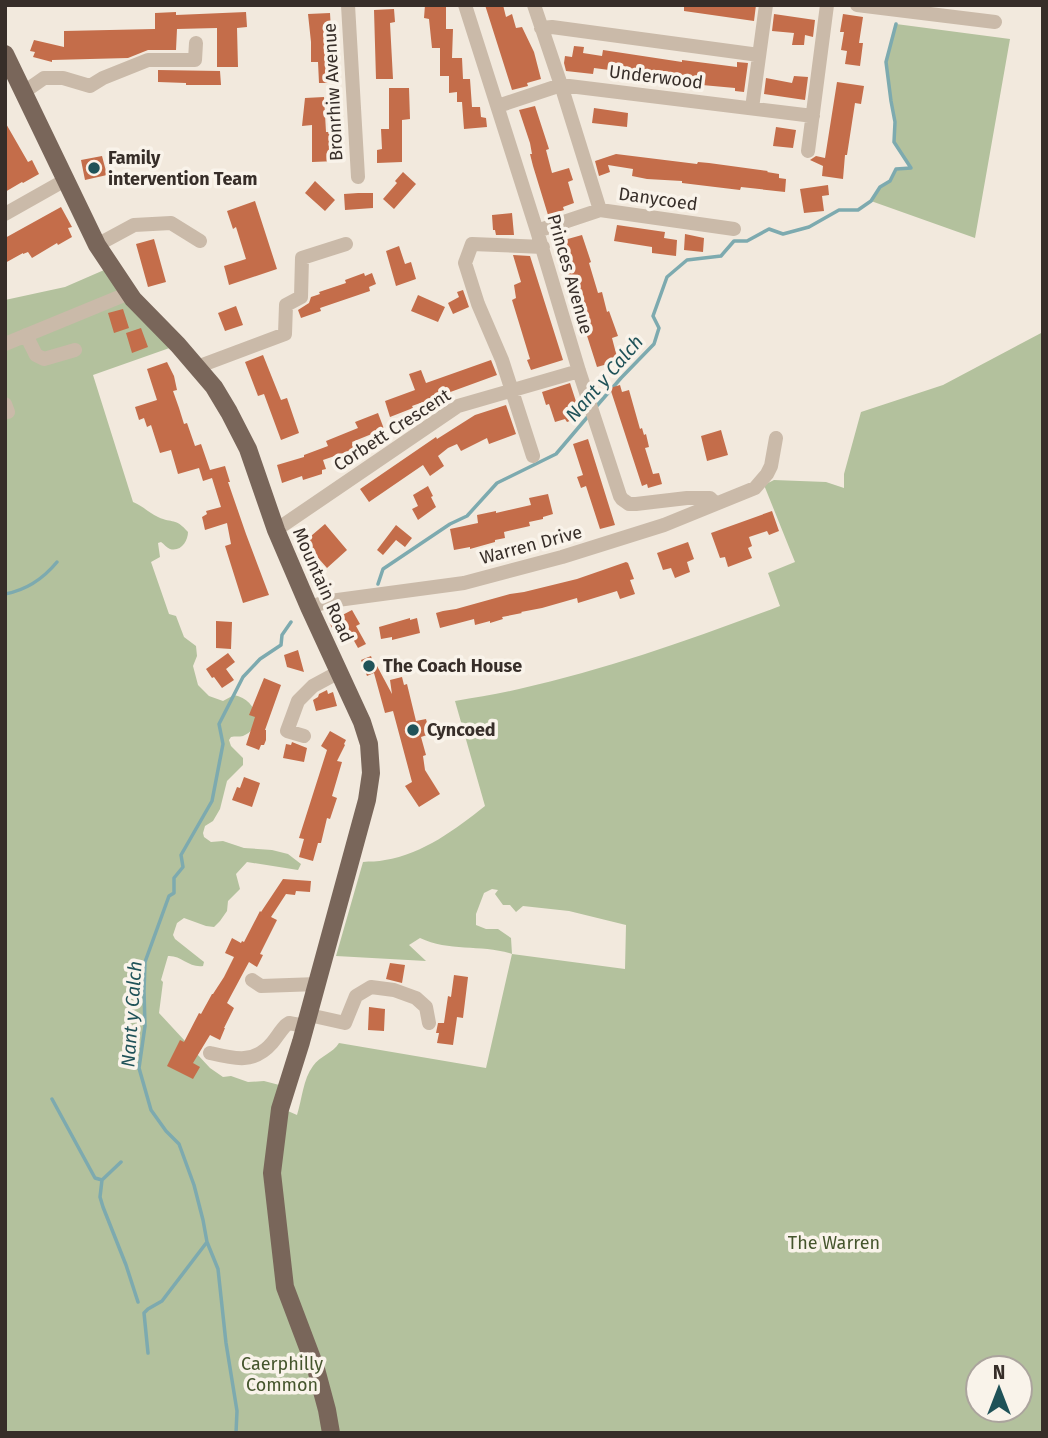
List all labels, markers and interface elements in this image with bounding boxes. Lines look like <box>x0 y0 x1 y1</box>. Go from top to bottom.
street label: Bronrhiw Avenue <box>318 22 348 162</box>
street label: Underwood <box>608 60 704 94</box>
place label: Family intervention Team <box>108 147 257 190</box>
marker: Family intervention Team <box>86 160 102 176</box>
street label: Danycoed <box>617 183 699 215</box>
street label: Princes Avenue <box>542 212 598 336</box>
water label: Nant y Calch <box>561 330 648 426</box>
street label: Corbett Crescent <box>329 384 455 476</box>
street label: Warren Drive <box>478 521 584 569</box>
street label: Mountain Road <box>288 524 358 646</box>
place label: The Coach House <box>383 655 522 677</box>
marker: The Coach House <box>361 658 377 674</box>
place label: Cyncoed <box>427 719 496 741</box>
marker: Cyncoed <box>405 722 421 738</box>
water label: Nant y Calch <box>116 960 147 1068</box>
park label: The Warren <box>788 1232 880 1254</box>
park label: Caerphilly Common <box>241 1353 323 1396</box>
north arrow <box>964 1354 1034 1424</box>
text: N <box>993 1361 1005 1384</box>

